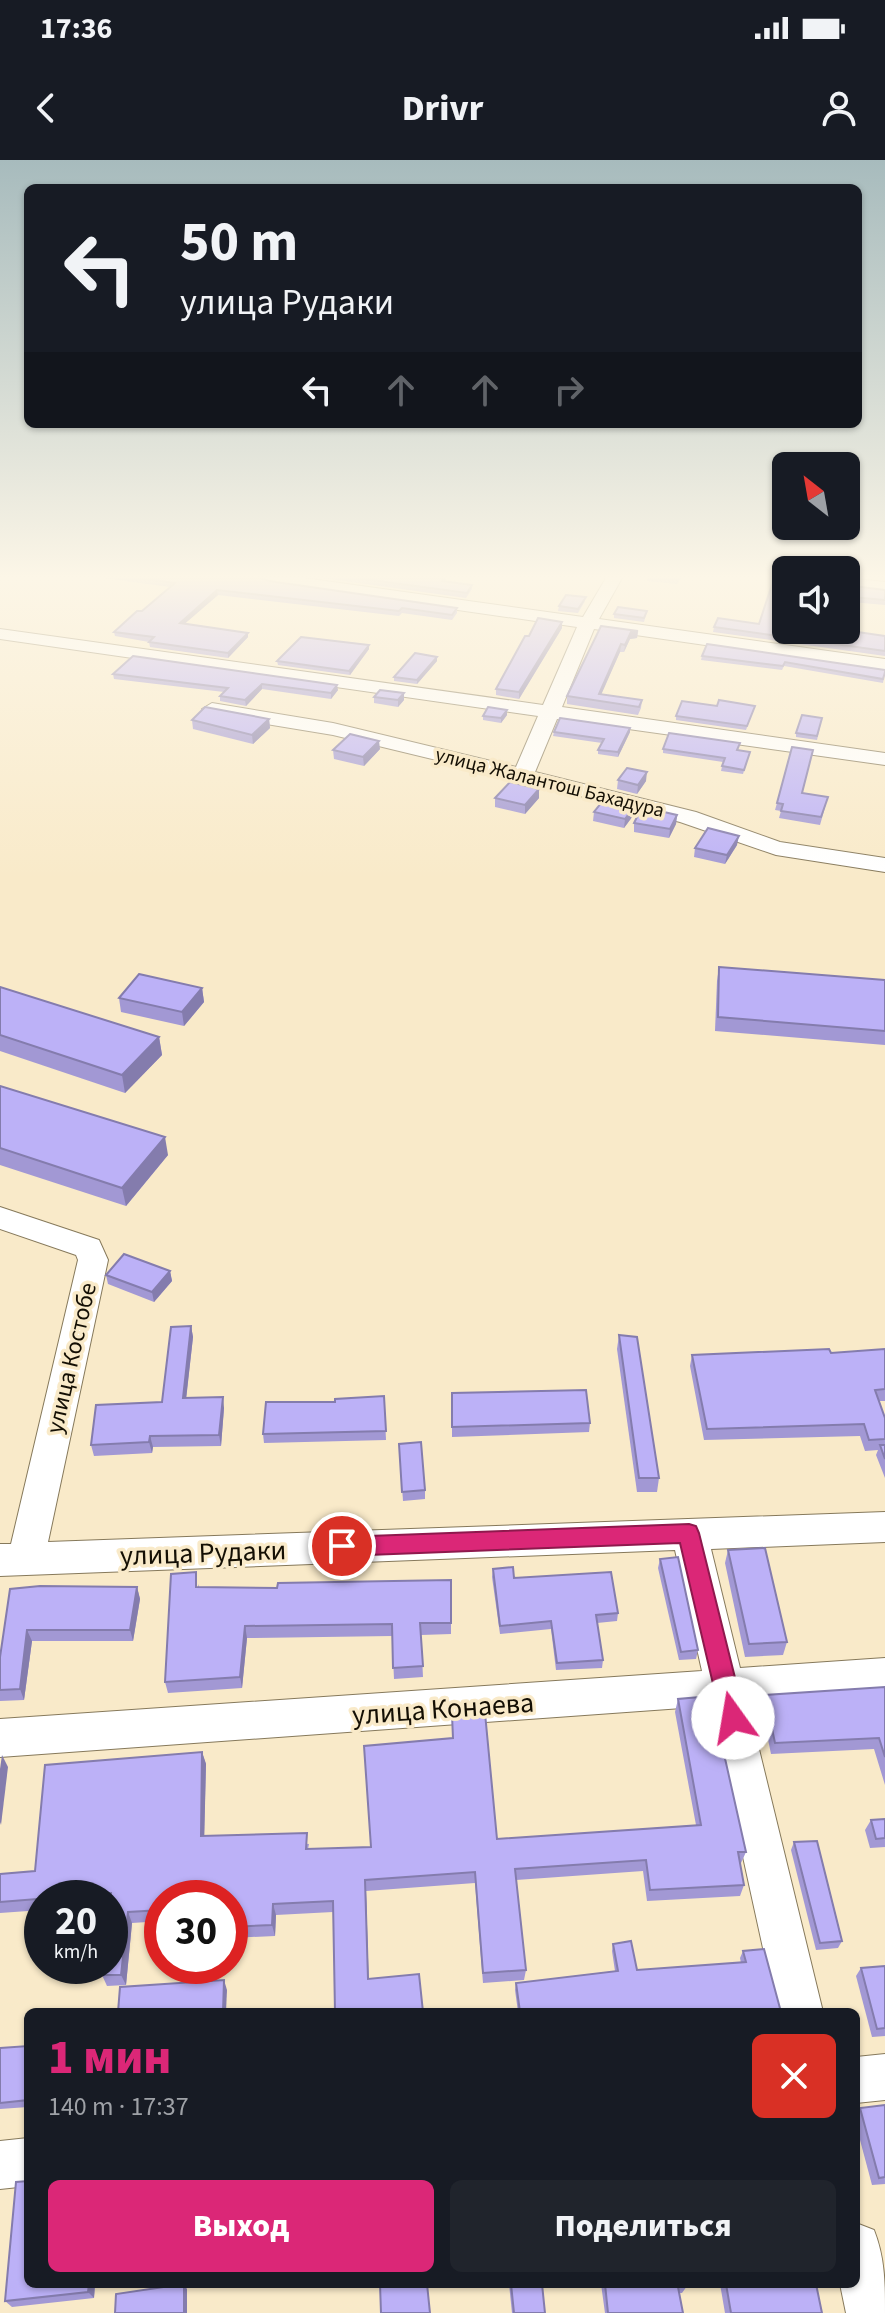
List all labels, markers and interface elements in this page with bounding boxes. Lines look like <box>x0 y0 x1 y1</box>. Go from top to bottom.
text: 17:36 <box>40 7 112 50</box>
text: Drivr <box>402 83 483 134</box>
icon: back <box>24 86 68 130</box>
icon: person <box>817 86 861 130</box>
text: 50 m <box>180 203 298 282</box>
icon: left <box>48 216 152 320</box>
text: улица Рудаки <box>180 277 394 328</box>
icon: left <box>295 368 339 412</box>
icon: ahead <box>379 368 423 412</box>
icon: ahead <box>463 368 507 412</box>
icon: right <box>547 368 591 412</box>
north arrow <box>772 452 860 540</box>
map controls <box>772 452 860 644</box>
button: sound <box>772 556 860 644</box>
street label: улица Жалантош Бахадура <box>432 741 667 825</box>
street label: улица Костобе <box>37 1279 106 1437</box>
pin <box>308 1512 376 1580</box>
icon: arrive <box>320 1524 364 1568</box>
street label: улица Рудаки <box>119 1530 287 1576</box>
position arrow <box>691 1676 775 1760</box>
street label: улица Конаева <box>351 1683 535 1735</box>
speed limit sign: 30 <box>144 1880 248 1984</box>
text: 20 <box>55 1893 97 1950</box>
text: km/h <box>54 1938 98 1966</box>
text: 1 мин <box>48 2024 171 2092</box>
button: close <box>752 2034 836 2118</box>
text: 140 m · 17:37 <box>48 2088 189 2125</box>
button: Выход <box>48 2180 434 2272</box>
button: Поделиться <box>450 2180 836 2272</box>

